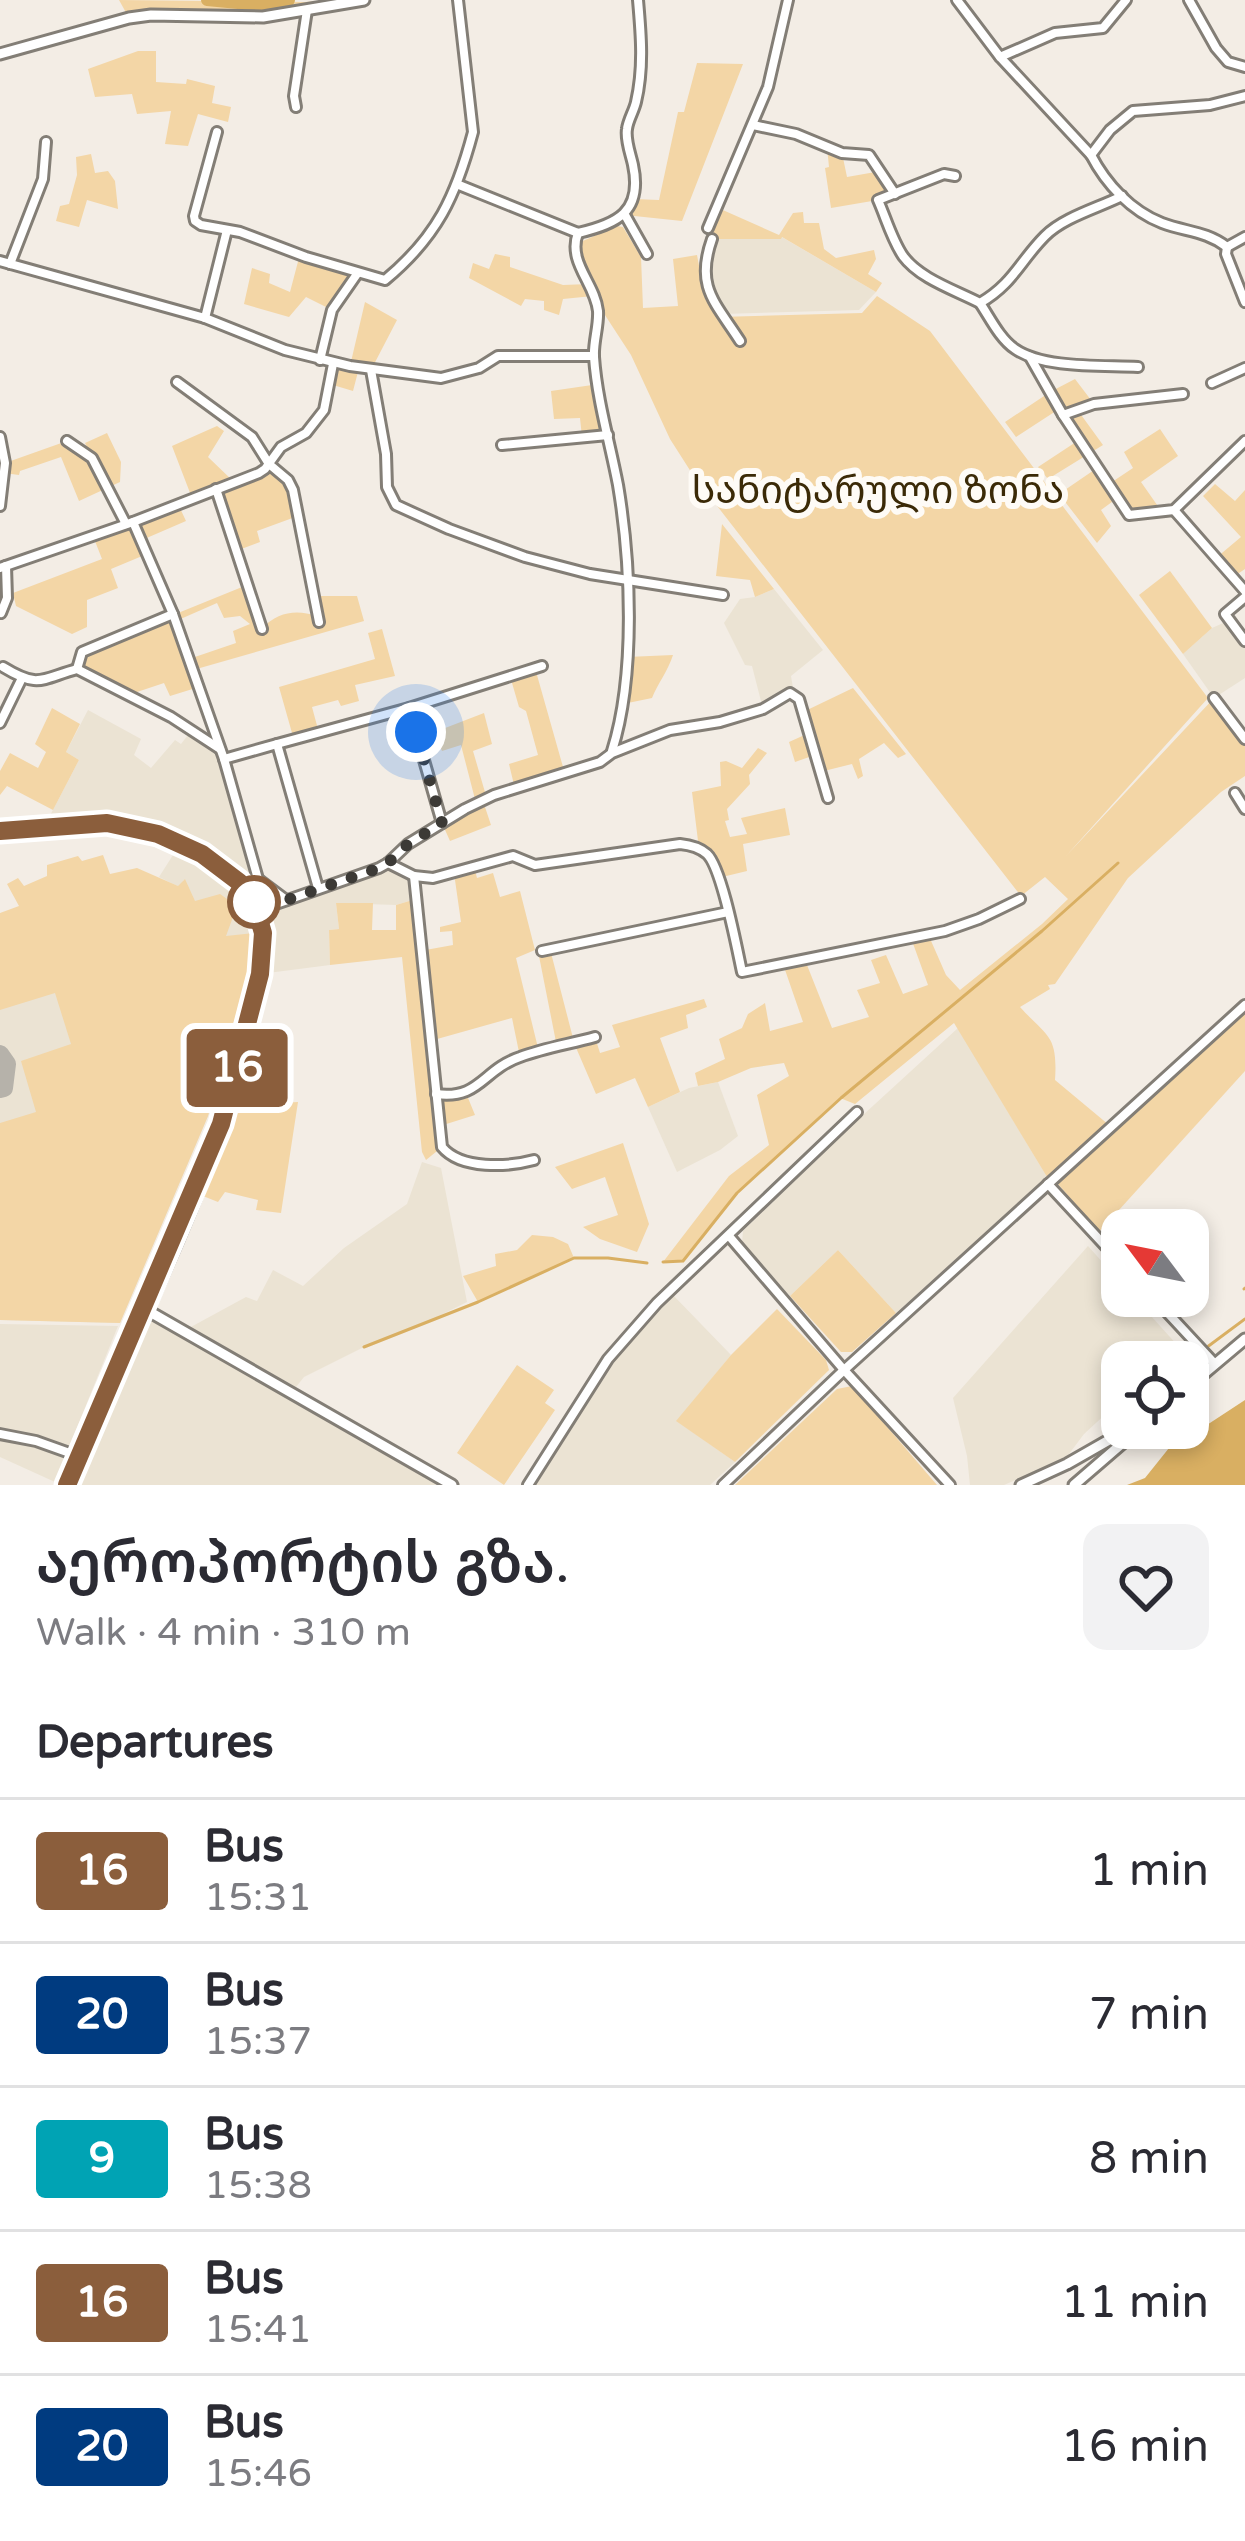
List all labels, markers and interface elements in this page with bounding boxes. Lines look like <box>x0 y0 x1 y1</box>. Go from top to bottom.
park label: სანიტარული ზონა <box>692 467 1064 514</box>
your location <box>386 702 446 762</box>
unlabelled marker <box>229 877 279 927</box>
line badge: 16 <box>183 1029 291 1107</box>
text: 16 <box>211 1042 263 1093</box>
north arrow <box>1101 1209 1209 1317</box>
map controls <box>1101 1209 1209 1449</box>
button: locate <box>1101 1341 1209 1449</box>
button: heart <box>1083 1524 1209 1650</box>
text: აეროპორტის გზა. <box>36 1530 570 1598</box>
text: Walk · 4 min · 310 m <box>36 1609 411 1656</box>
text: Departures <box>36 1716 274 1770</box>
text: Bus <box>204 1820 284 1874</box>
text: 1 min <box>1089 1844 1209 1898</box>
text: 16 <box>76 1845 128 1896</box>
text: 15:31 <box>204 1874 312 1921</box>
text: Bus <box>204 1964 284 2018</box>
text: 7 min <box>1089 1988 1209 2042</box>
text: 20 <box>76 1989 128 2040</box>
text: 15:37 <box>204 2018 312 2065</box>
text: Bus <box>204 2108 284 2162</box>
text: 8 min <box>1089 2132 1209 2186</box>
text: 9 <box>89 2133 115 2184</box>
text: 15:38 <box>204 2162 312 2209</box>
text: Bus <box>204 2252 284 2306</box>
text: 11 min <box>1061 2276 1209 2330</box>
text: 16 <box>76 2277 128 2328</box>
text: 15:41 <box>204 2306 312 2353</box>
text: Bus <box>204 2396 284 2450</box>
text: 16 min <box>1061 2420 1209 2474</box>
text: 20 <box>76 2421 128 2472</box>
text: 15:46 <box>204 2450 312 2497</box>

